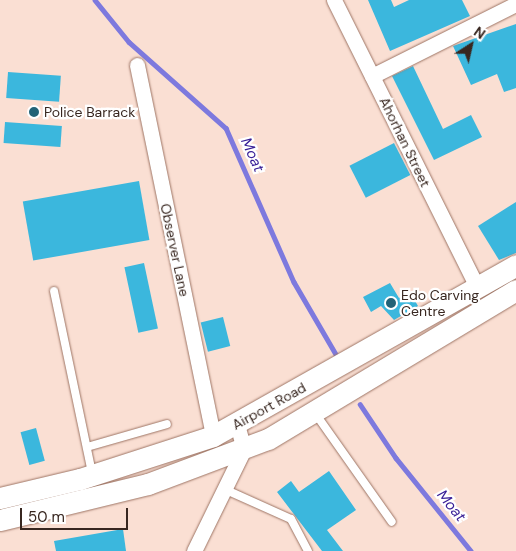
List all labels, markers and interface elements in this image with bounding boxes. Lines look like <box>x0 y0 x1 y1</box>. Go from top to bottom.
north arrow <box>446 20 496 70</box>
text: N <box>470 22 489 43</box>
street label: Ahorhan Street <box>376 94 434 190</box>
place label: Police Barrack <box>44 104 135 120</box>
marker: Police Barrack <box>28 106 40 118</box>
water label: Moat <box>237 135 267 175</box>
street label: Observer Lane <box>157 202 193 298</box>
place label: Edo Carving Centre <box>401 287 479 320</box>
marker: Edo Carving Centre <box>385 297 397 309</box>
street label: Airport Road <box>229 379 309 433</box>
water label: Moat <box>433 486 469 526</box>
scale bar <box>22 498 130 530</box>
text: 50 m <box>28 507 65 527</box>

